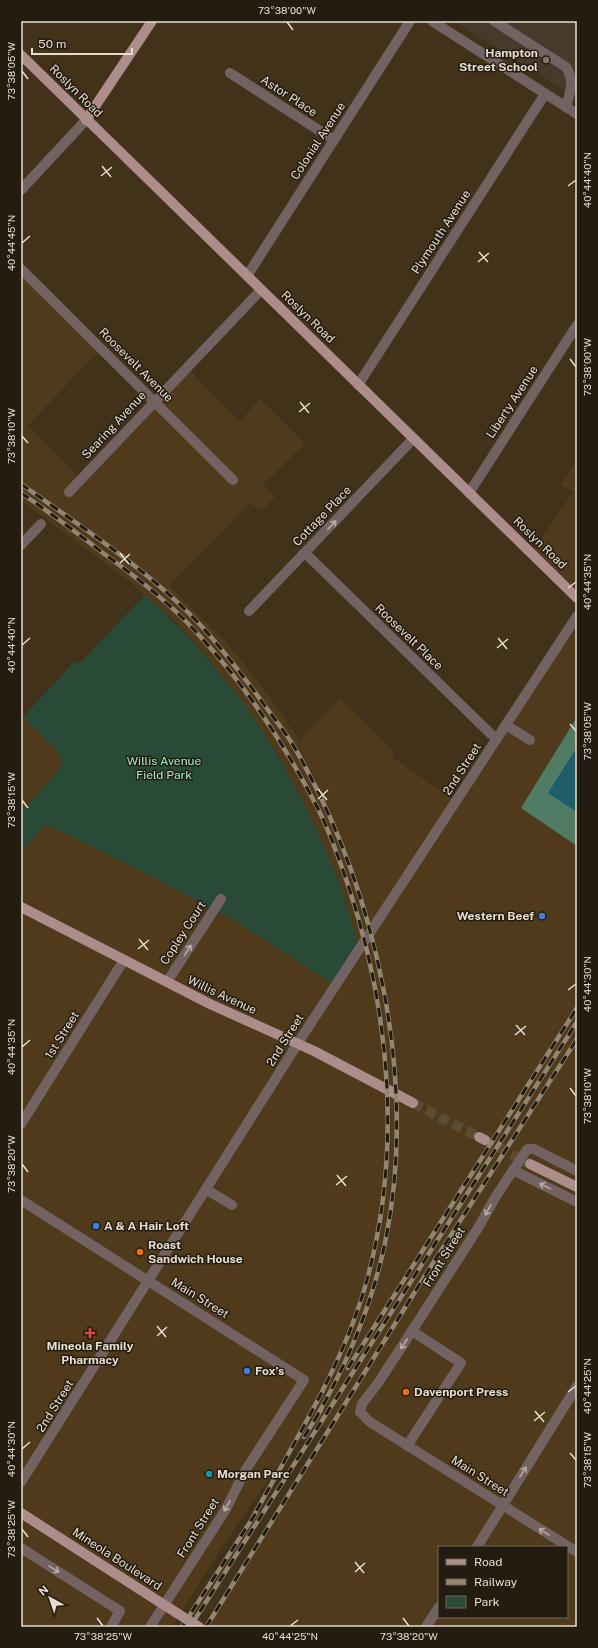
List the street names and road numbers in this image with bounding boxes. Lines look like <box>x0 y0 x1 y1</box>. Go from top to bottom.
street label: Roslyn Road <box>47 62 105 120</box>
street label: Astor Place <box>258 73 320 119</box>
street label: Colonial Avenue <box>288 100 348 182</box>
street label: Plymouth Avenue <box>409 187 473 277</box>
street label: Roslyn Road <box>278 288 338 346</box>
street label: Roosevelt Avenue <box>96 325 176 405</box>
street label: Liberty Avenue <box>483 363 541 441</box>
street label: Searing Avenue <box>79 388 149 462</box>
street label: Cottage Place <box>290 483 354 549</box>
street label: Roslyn Road <box>510 514 570 572</box>
street label: Roosevelt Place <box>372 601 446 673</box>
street label: 2nd Street <box>440 740 484 798</box>
street label: Copley Court <box>157 898 209 967</box>
street label: Willis Avenue <box>185 973 259 1017</box>
street label: 1st Street <box>42 1008 82 1061</box>
street label: 2nd Street <box>263 1011 307 1069</box>
street label: Front Street <box>420 1224 468 1289</box>
street label: Main Street <box>169 1275 232 1321</box>
street label: 2nd Street <box>33 1377 77 1435</box>
street label: Main Street <box>449 1453 512 1499</box>
street label: Front Street <box>174 1495 222 1560</box>
street label: Mineola Boulevard <box>70 1525 164 1593</box>

